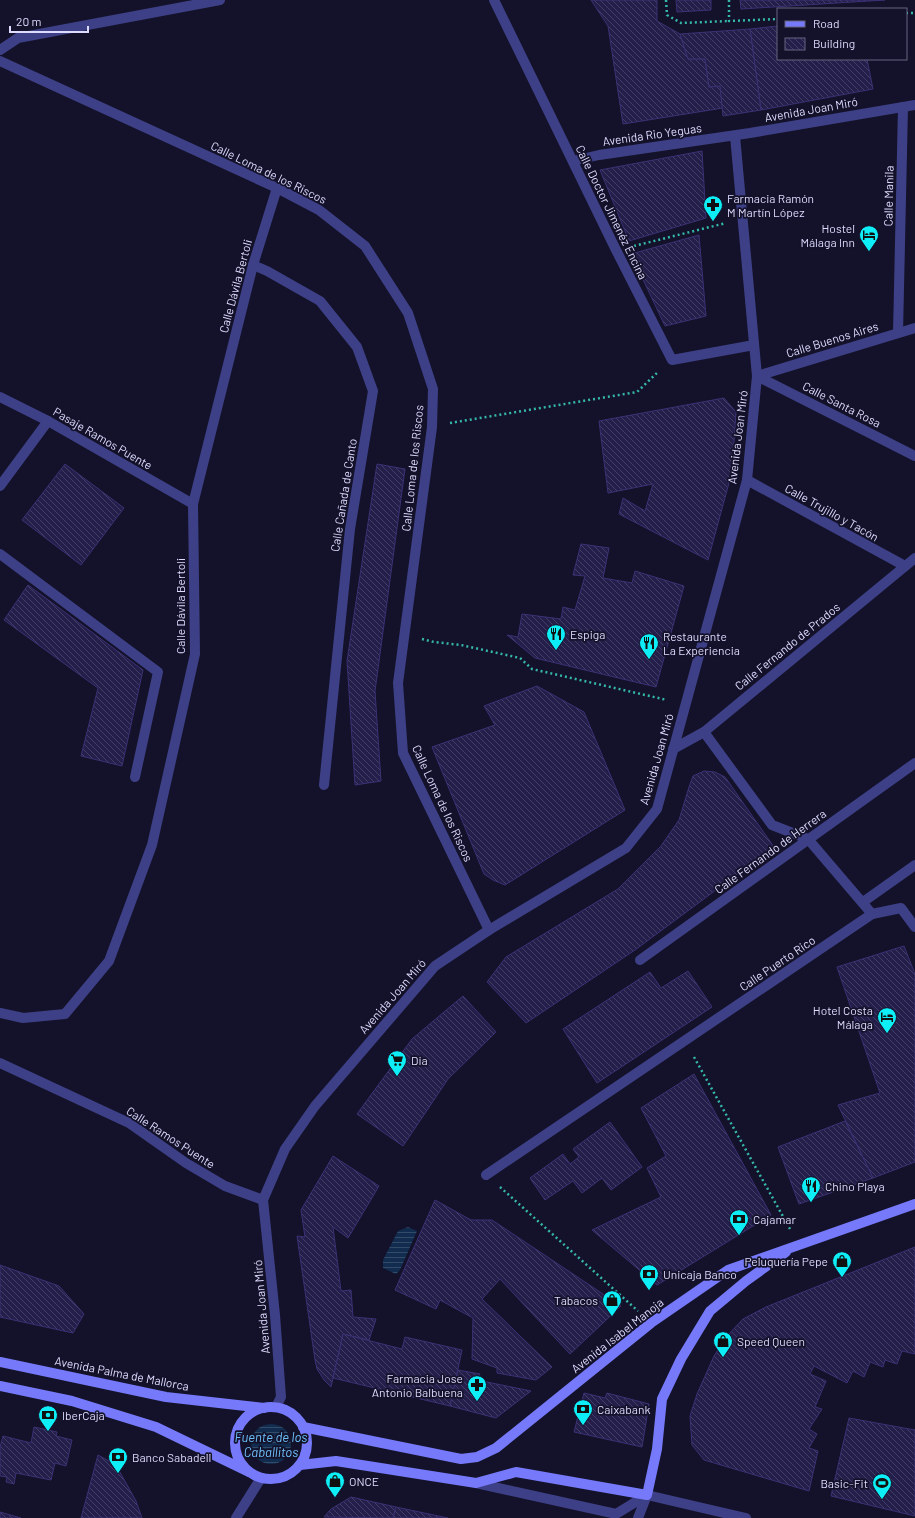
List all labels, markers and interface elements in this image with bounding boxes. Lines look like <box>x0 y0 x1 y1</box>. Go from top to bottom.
scale bar <box>10 8 88 34</box>
legend <box>777 8 907 60</box>
text: 20 m <box>16 14 42 28</box>
text: Road <box>813 16 840 30</box>
text: Building <box>813 36 855 50</box>
street label: Avenida Joan Miró <box>763 94 859 124</box>
street label: Avenida Rio Yeguas <box>602 120 703 148</box>
street label: Calle Loma de los Riscos <box>209 138 329 206</box>
street label: Calle Doctor Jimenéz Encina <box>573 143 651 281</box>
street label: Calle Manila <box>880 165 896 227</box>
place label: Farmacia Ramón M Martín López <box>727 191 814 219</box>
pharmacy icon: Farmacia Ramón M Martín López <box>702 194 724 222</box>
place label: Hostel Málaga Inn <box>800 221 855 249</box>
hotel icon: Hostel Málaga Inn <box>858 224 880 252</box>
street label: Calle Dávila Bertoli <box>216 238 254 334</box>
street label: Calle Buenos Aires <box>784 318 880 360</box>
street label: Calle Santa Rosa <box>801 378 883 430</box>
street label: Avenida Joan Miró <box>724 389 750 485</box>
street label: Pasaje Ramos Puente <box>51 404 155 472</box>
street label: Calle Loma de los Riscos <box>398 404 426 532</box>
street label: Calle Cañada de Canto <box>327 437 359 553</box>
street label: Calle Trujillo y Tacón <box>783 480 881 544</box>
street label: Calle Dávila Bertoli <box>173 558 187 654</box>
street label: Calle Fernando de Prados <box>732 599 842 693</box>
restaurant icon: Espiga <box>545 623 567 651</box>
place label: Espiga <box>570 627 605 641</box>
place label: Restaurante La Experiencia <box>663 629 740 657</box>
restaurant icon: Restaurante La Experiencia <box>638 632 660 660</box>
street label: Avenida Joan Miró <box>636 712 676 806</box>
street label: Calle Loma de los Riscos <box>410 742 476 864</box>
street label: Calle Fernando de Herrera <box>712 806 828 896</box>
street label: Calle Puerto Rico <box>736 932 818 994</box>
street label: Avenida Joan Miró <box>356 956 428 1036</box>
place label: Hotel Costa Málaga <box>813 1003 873 1031</box>
hotel icon: Hotel Costa Málaga <box>876 1006 898 1034</box>
supermarket icon: Dia <box>386 1049 408 1077</box>
place label: Dia <box>411 1053 428 1067</box>
street label: Calle Ramos Puente <box>124 1103 218 1171</box>
restaurant icon: Chino Playa <box>800 1175 822 1203</box>
place label: Chino Playa <box>825 1179 885 1193</box>
bank icon: Cajamar <box>728 1208 750 1236</box>
place label: Cajamar <box>753 1212 796 1226</box>
shop icon: Peluquería Pepe <box>831 1250 853 1278</box>
place label: Peluquería Pepe <box>744 1254 828 1268</box>
street label: Avenida Joan Miró <box>250 1259 272 1355</box>
bank icon: Unicaja Banco <box>638 1263 660 1291</box>
place label: Unicaja Banco <box>663 1267 737 1281</box>
shop icon: Tabacos <box>601 1289 623 1317</box>
place label: Tabacos <box>554 1293 598 1307</box>
street label: Avenida Isabel Manoja <box>568 1295 666 1375</box>
shop icon: Speed Queen <box>712 1330 734 1358</box>
place label: Speed Queen <box>737 1334 805 1348</box>
street label: Avenida Palma de Mallorca <box>54 1353 190 1393</box>
place label: Farmacia Jose Antonio Balbuena <box>372 1371 463 1399</box>
pharmacy icon: Farmacia Jose Antonio Balbuena <box>466 1374 488 1402</box>
bank icon: Caixabank <box>572 1398 594 1426</box>
place label: Caixabank <box>597 1402 650 1416</box>
bank icon: IberCaja <box>37 1404 59 1432</box>
place label: IberCaja <box>62 1408 105 1422</box>
water label: Fuente de los Caballitos <box>235 1429 307 1460</box>
bank icon: Banco Sabadell <box>107 1446 129 1474</box>
place label: Banco Sabadell <box>132 1450 211 1464</box>
shop icon: ONCE <box>324 1470 346 1498</box>
sports icon: Basic-Fit <box>871 1472 893 1500</box>
place label: ONCE <box>349 1474 379 1488</box>
place label: Basic-Fit <box>820 1476 868 1490</box>

